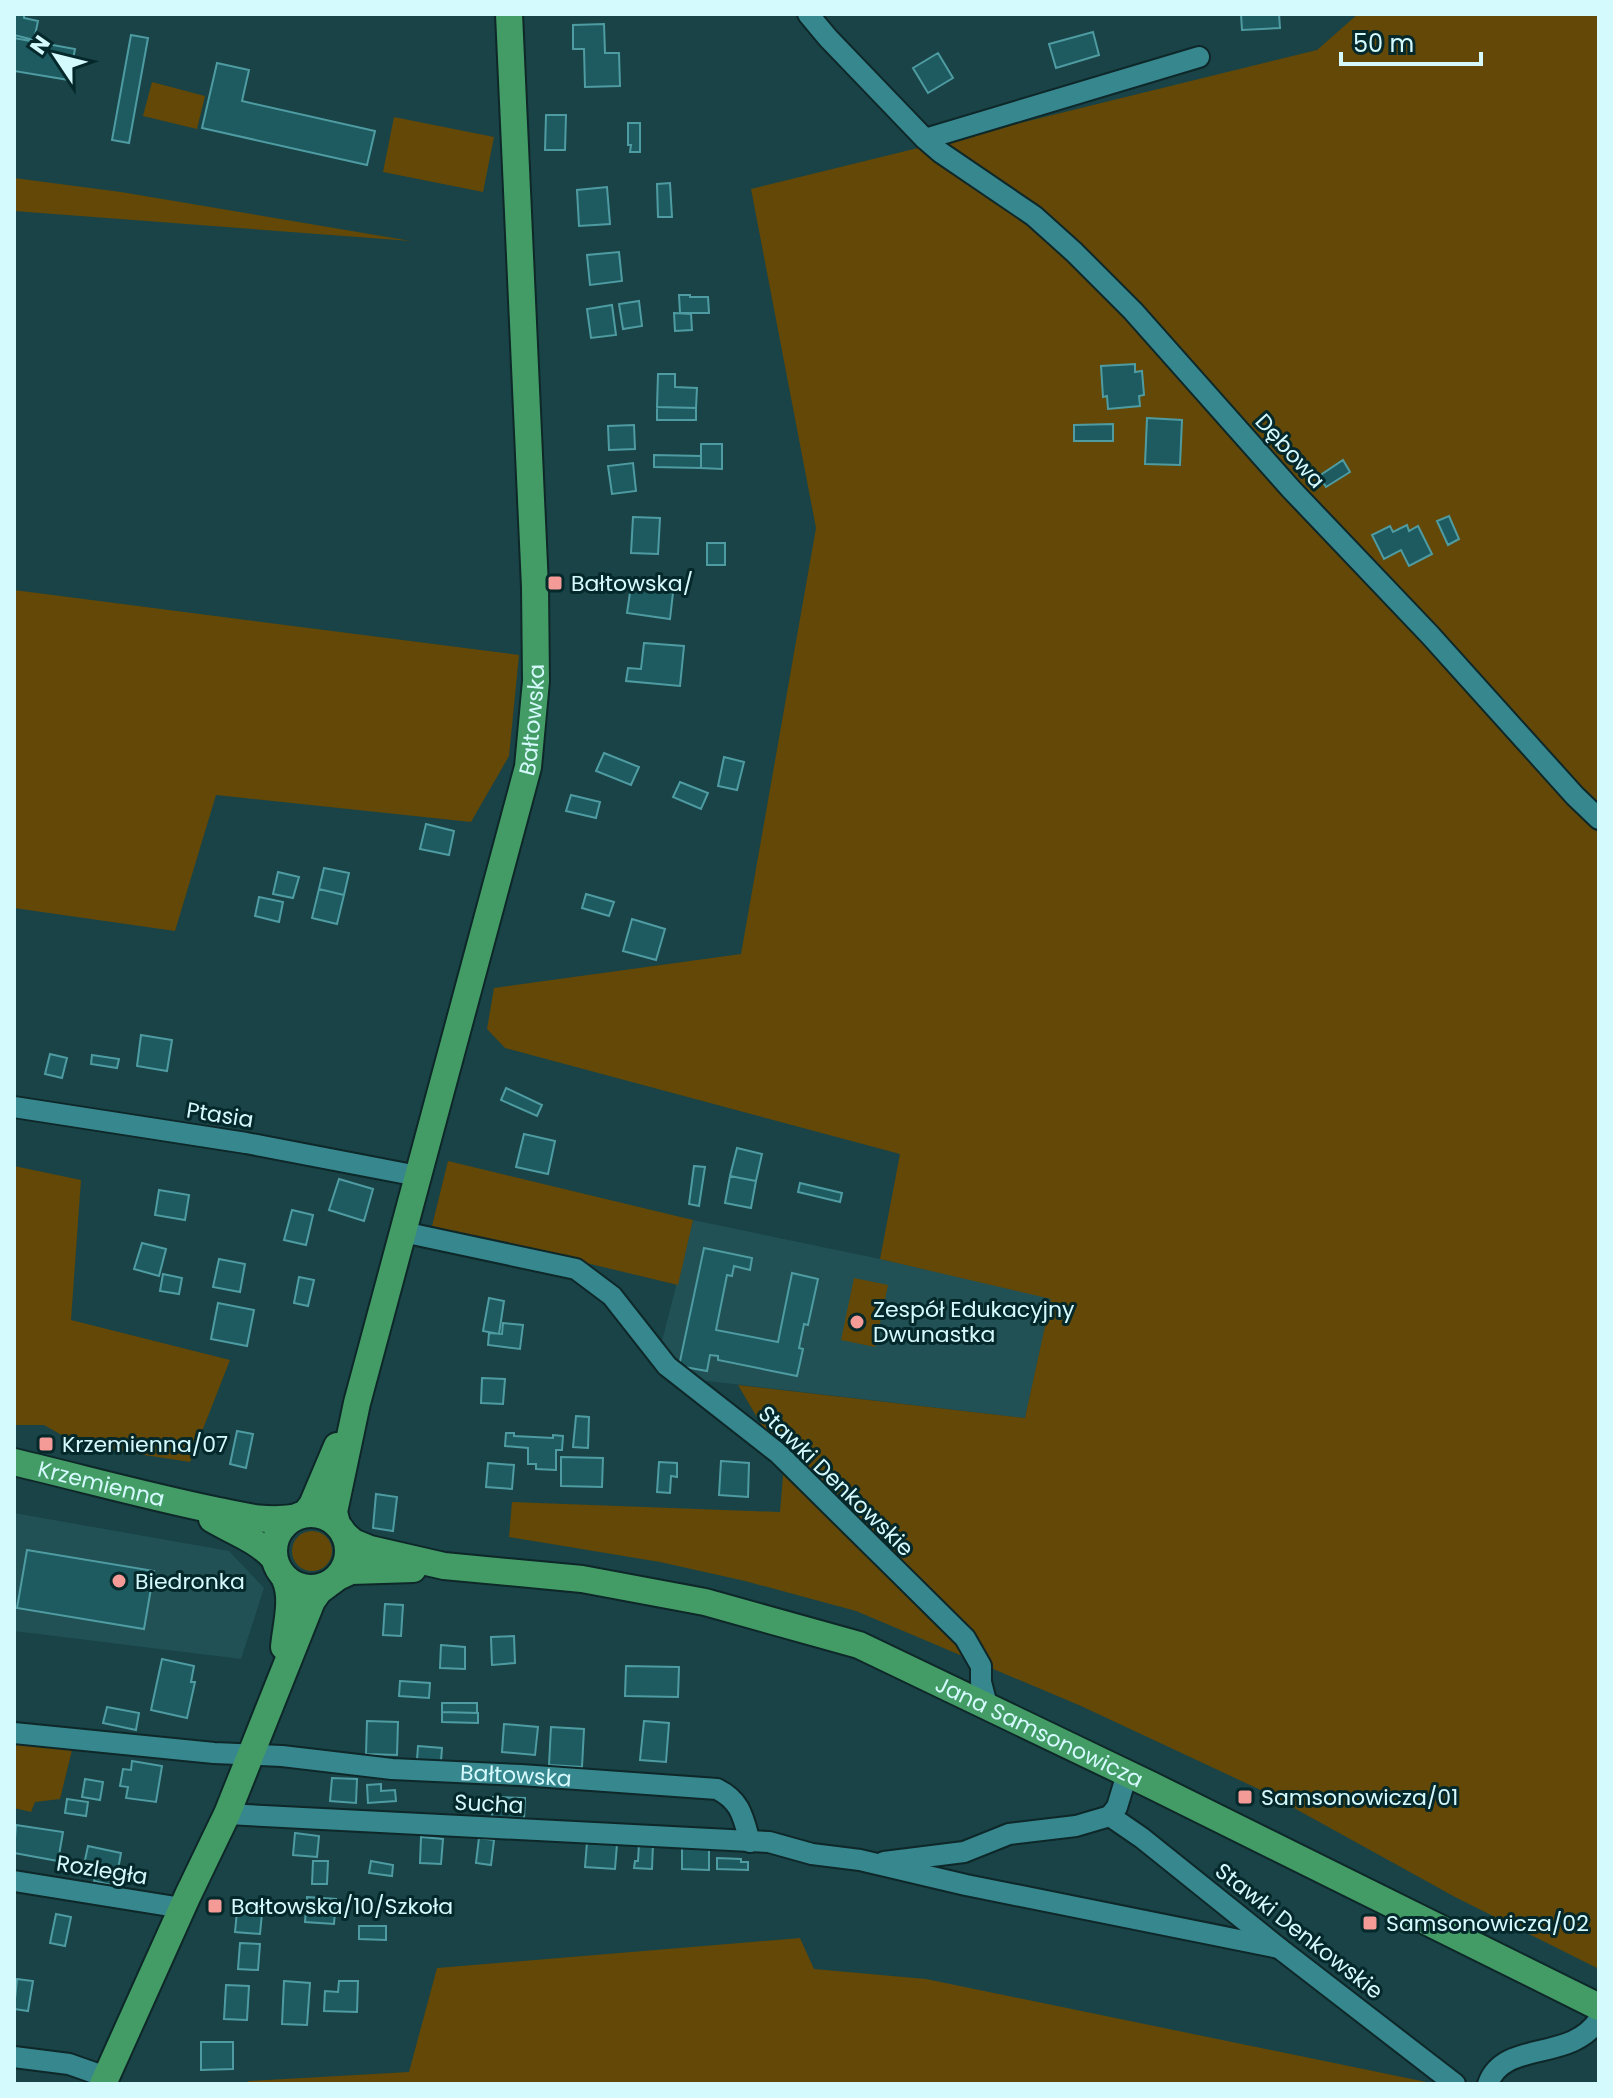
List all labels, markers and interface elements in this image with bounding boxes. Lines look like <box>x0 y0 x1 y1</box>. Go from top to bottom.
north arrow <box>16 16 96 96</box>
scale bar <box>1341 16 1481 66</box>
text: 50 m <box>1353 27 1414 60</box>
text: N <box>23 29 57 60</box>
street label: Dębowa <box>1248 407 1332 495</box>
place label: Bałtowska/ <box>571 568 693 599</box>
marker: Bałtowska/ <box>546 574 564 592</box>
street label: Bałtowska <box>511 664 552 779</box>
street label: Ptasia <box>184 1094 256 1136</box>
place label: Zespół Edukacyjny Dwunastka <box>873 1294 1075 1350</box>
marker: Zespół Edukacyjny Dwunastka <box>848 1313 866 1331</box>
street label: Stawki Denkowskie <box>751 1399 921 1563</box>
place label: Krzemienna/07 <box>62 1429 228 1460</box>
marker: Krzemienna/07 <box>37 1435 55 1453</box>
street label: Krzemienna <box>35 1453 168 1514</box>
place label: Biedronka <box>135 1566 245 1597</box>
marker: Biedronka <box>110 1572 128 1590</box>
street label: Jana Samsonowicza <box>930 1668 1149 1795</box>
street label: Bałtowska <box>459 1757 573 1794</box>
place label: Samsonowicza/01 <box>1261 1782 1458 1813</box>
street label: Sucha <box>454 1787 524 1821</box>
marker: Samsonowicza/01 <box>1236 1788 1254 1806</box>
street label: Rozległa <box>54 1848 150 1892</box>
street label: Stawki Denkowskie <box>1209 1856 1389 2006</box>
place label: Bałtowska/10/Szkoła <box>231 1891 453 1922</box>
marker: Bałtowska/10/Szkoła <box>206 1897 224 1915</box>
place label: Samsonowicza/02 <box>1386 1908 1589 1939</box>
marker: Samsonowicza/02 <box>1361 1914 1379 1932</box>

